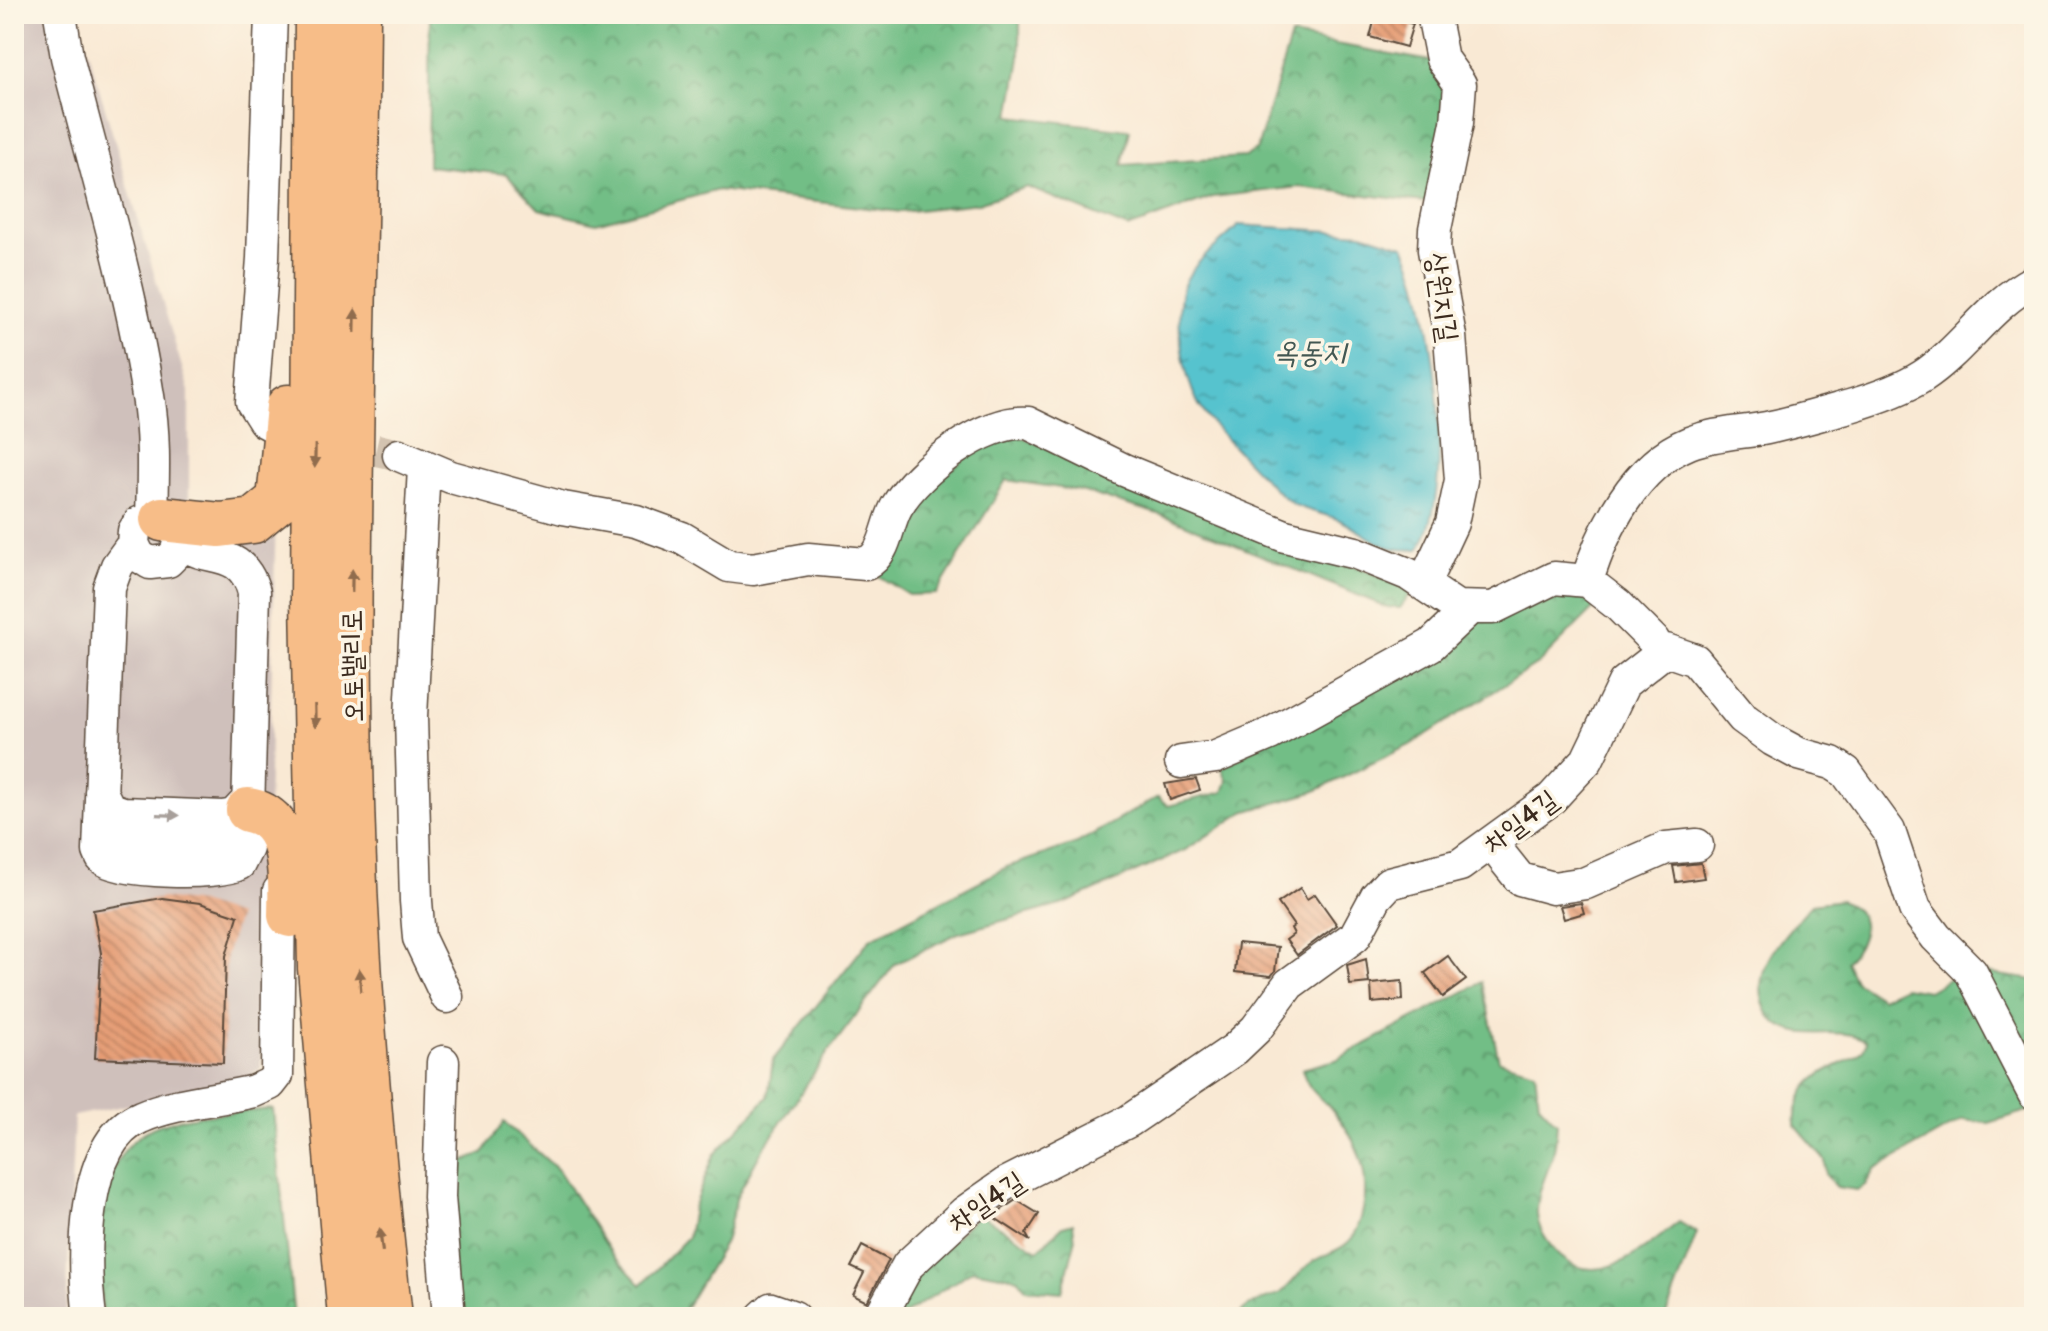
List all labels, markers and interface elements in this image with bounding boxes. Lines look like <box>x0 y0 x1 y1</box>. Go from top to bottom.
street label: 상원지길 <box>1419 250 1464 344</box>
one-way arrow <box>349 308 361 333</box>
water label: 옥동지 <box>1274 335 1349 371</box>
one-way arrow <box>309 444 321 469</box>
one-way arrow <box>345 568 358 593</box>
street label: 오토밸리로 <box>336 609 371 723</box>
one-way arrow <box>309 704 322 729</box>
street label: 차일4길 <box>1477 784 1565 861</box>
one-way arrow <box>156 809 181 822</box>
one-way arrow <box>353 967 366 992</box>
street label: 차일4길 <box>943 1165 1031 1240</box>
one-way arrow <box>375 1227 388 1252</box>

